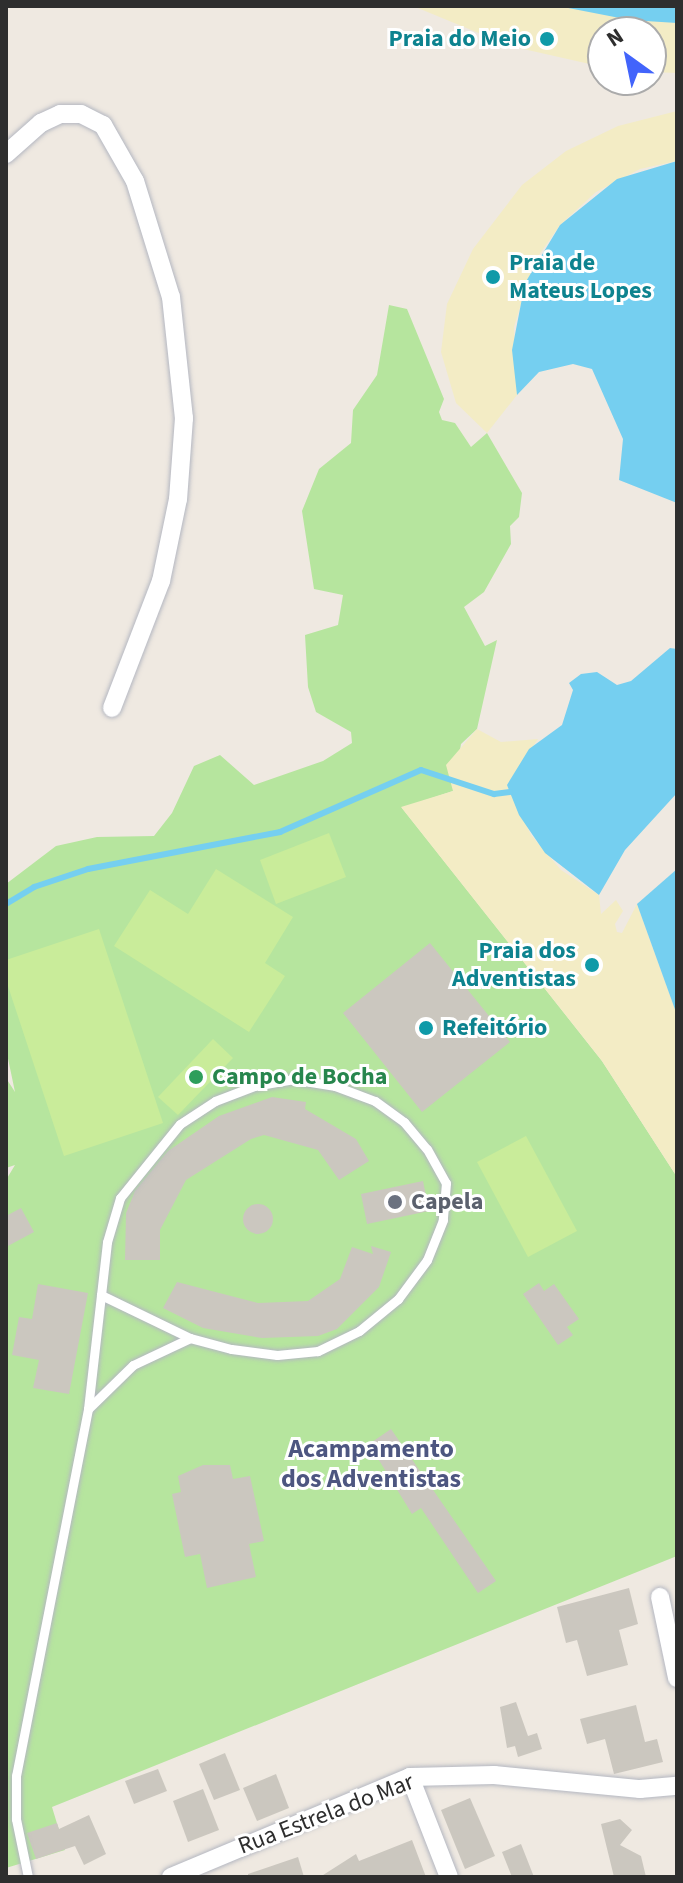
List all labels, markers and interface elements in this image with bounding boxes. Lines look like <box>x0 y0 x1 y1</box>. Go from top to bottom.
north arrow <box>587 16 667 96</box>
text: N <box>600 20 630 55</box>
place label: Praia do Meio <box>389 25 531 53</box>
marker: Praia do Meio <box>538 30 556 48</box>
place label: Praia de Mateus Lopes <box>509 249 652 305</box>
marker: Praia de Mateus Lopes <box>484 268 502 286</box>
place label: Praia dos Adventistas <box>452 937 576 993</box>
marker: Praia dos Adventistas <box>583 956 601 974</box>
place label: Refeitório <box>442 1014 547 1042</box>
marker: Refeitório <box>417 1019 435 1037</box>
place label: Campo de Bocha <box>212 1063 387 1091</box>
marker: Campo de Bocha <box>187 1068 205 1086</box>
place label: Capela <box>411 1188 483 1216</box>
marker: Capela <box>386 1193 404 1211</box>
district label: Acampamento dos Adventistas <box>281 1433 461 1494</box>
street label: Rua Estrela do Mar <box>234 1767 418 1861</box>

